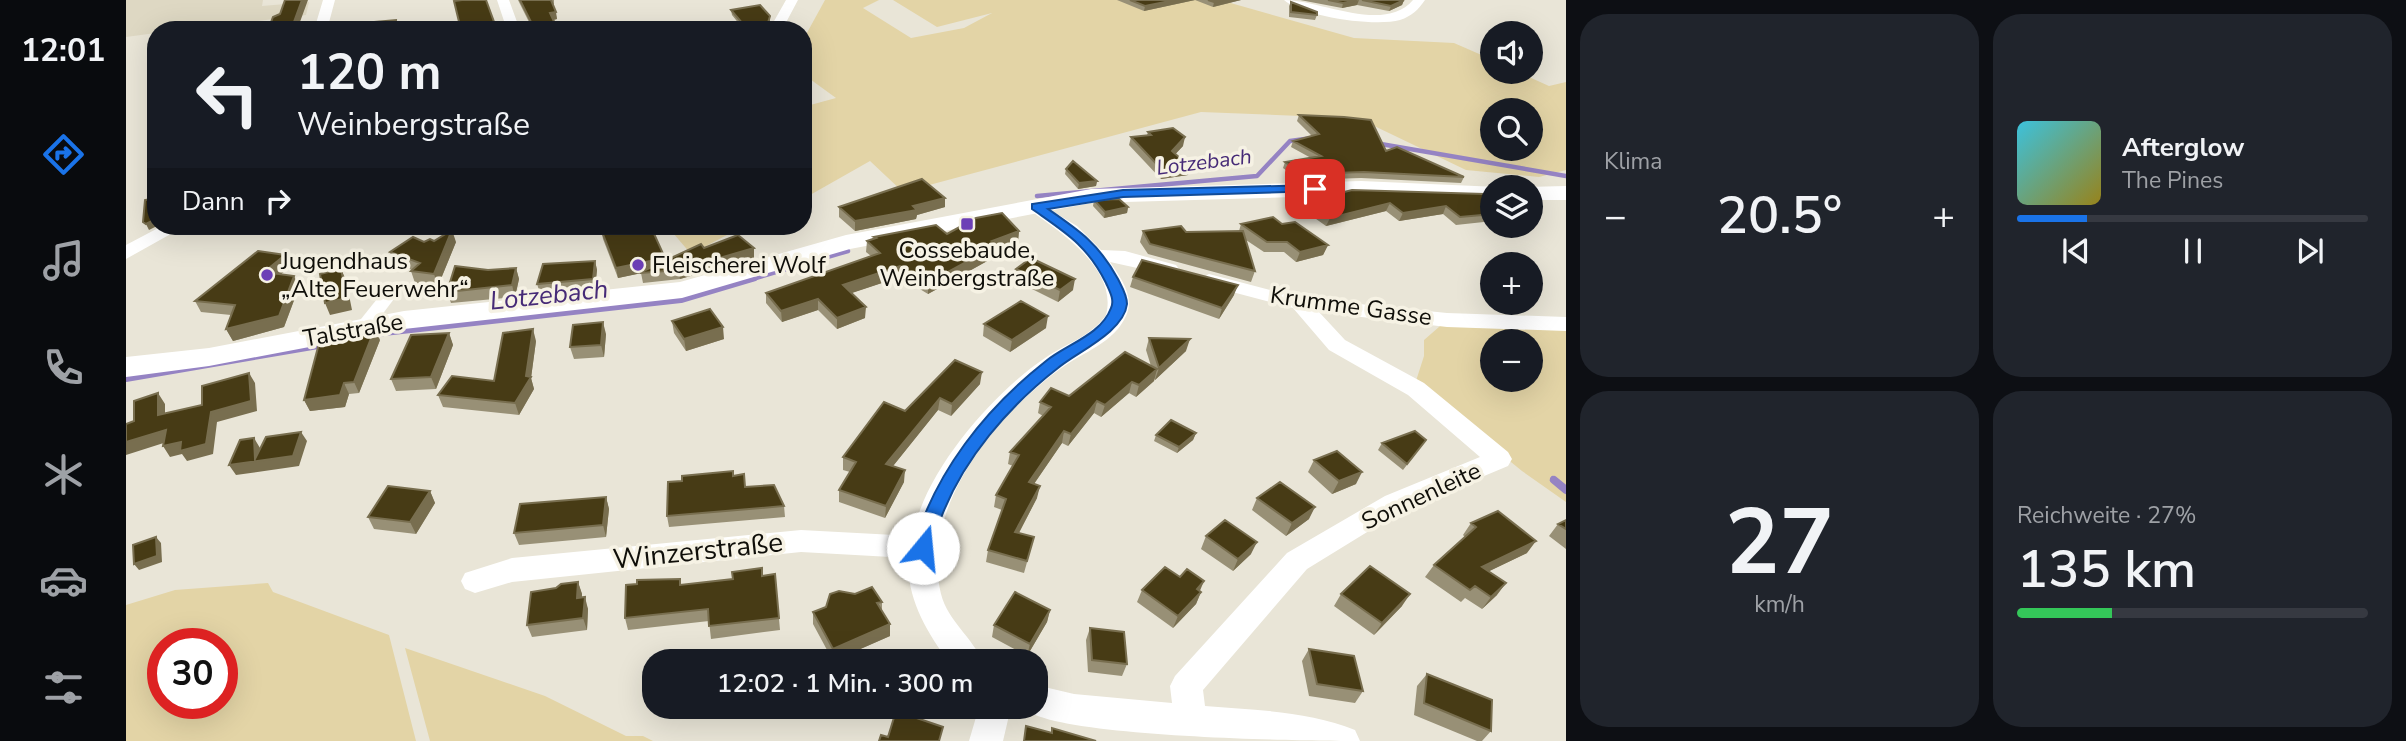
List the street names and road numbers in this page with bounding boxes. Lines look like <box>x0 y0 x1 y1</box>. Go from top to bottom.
street label: Krumme Gasse <box>1268 279 1434 333</box>
street label: Talstraße <box>301 305 405 355</box>
street label: Sonnenleite <box>1356 454 1486 538</box>
street label: Winzerstraße <box>611 523 785 579</box>

